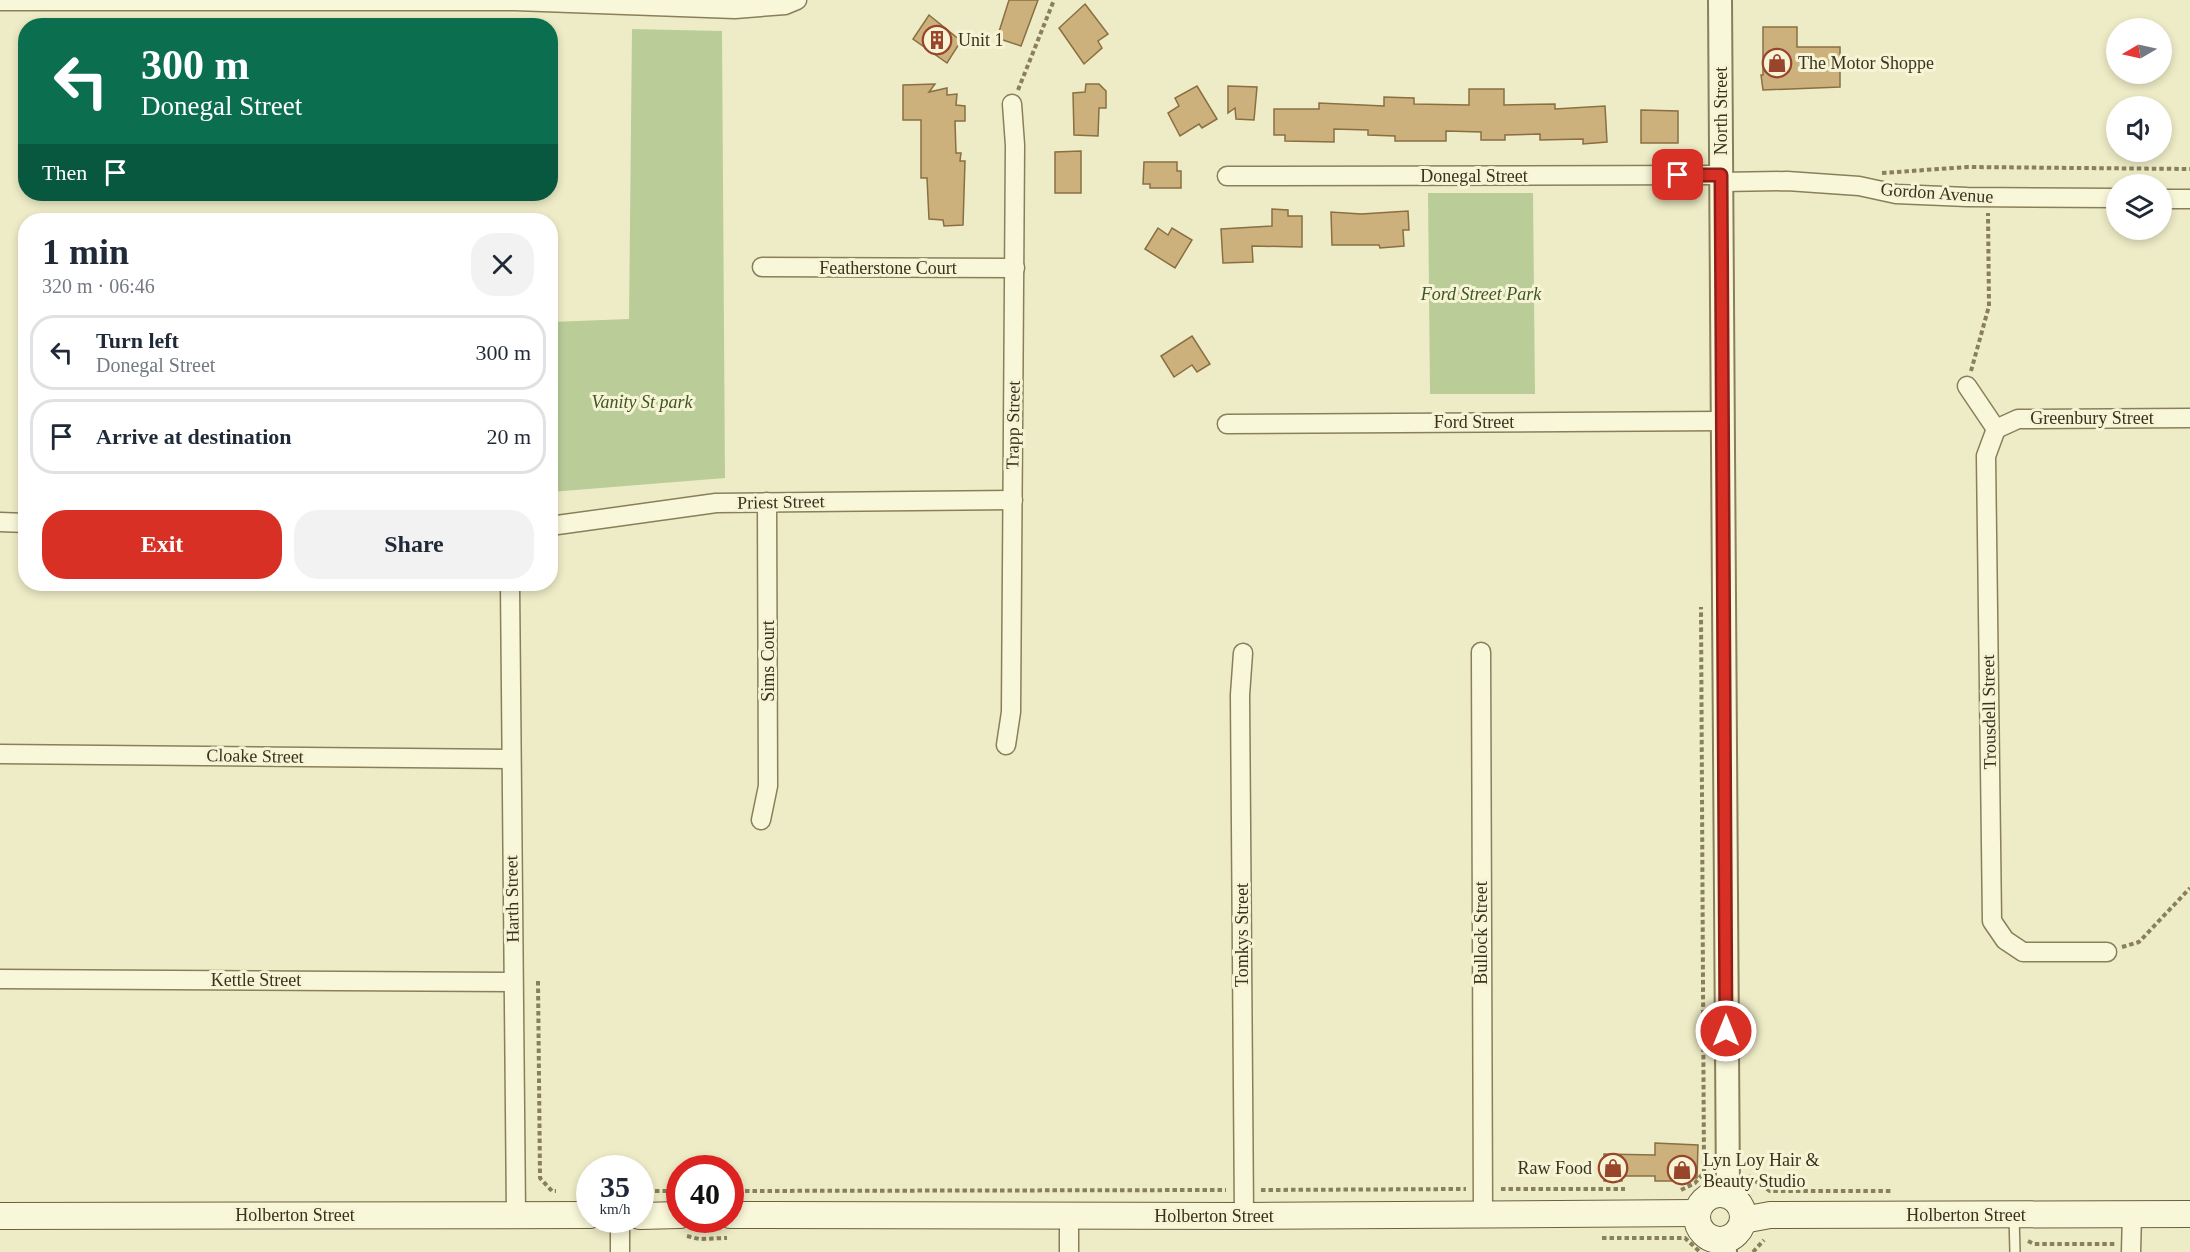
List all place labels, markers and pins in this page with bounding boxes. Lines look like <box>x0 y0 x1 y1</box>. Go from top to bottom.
building icon: Unit 1 <box>921 24 953 56</box>
place label: Unit 1 <box>958 30 1004 50</box>
shop icon: The Motor Shoppe <box>1761 47 1793 79</box>
place label: The Motor Shoppe <box>1798 53 1934 73</box>
pin <box>1652 149 1703 200</box>
place label: Lyn Loy Hair & Beauty Studio <box>1703 1150 1819 1191</box>
shop icon: Raw Food <box>1597 1152 1629 1184</box>
shop icon: Lyn Loy Hair & Beauty Studio <box>1666 1154 1698 1186</box>
place label: Raw Food <box>1517 1158 1592 1178</box>

